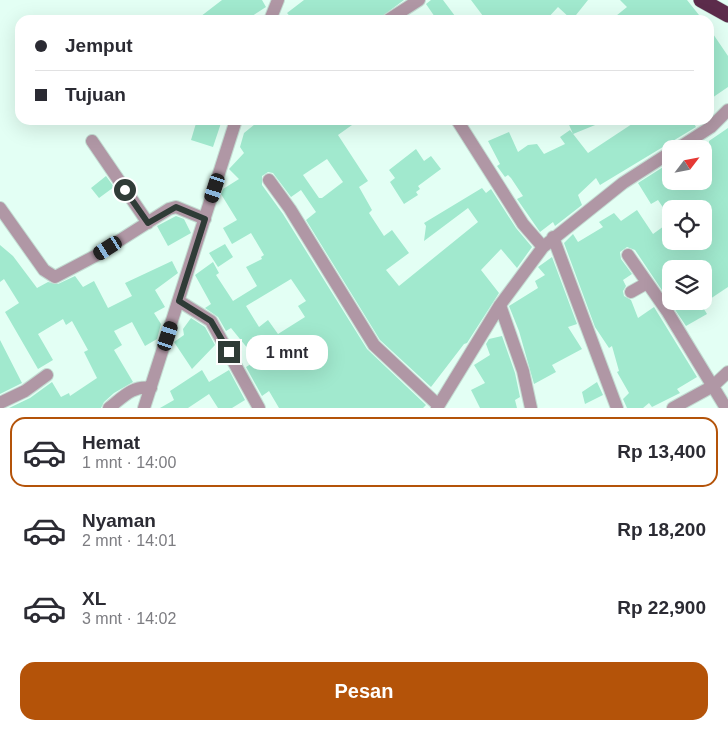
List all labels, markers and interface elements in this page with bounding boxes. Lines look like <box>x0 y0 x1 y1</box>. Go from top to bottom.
text: Jemput <box>65 35 133 56</box>
text: Tujuan <box>65 84 126 105</box>
north arrow <box>662 140 712 190</box>
map controls <box>662 140 712 310</box>
car <box>203 171 226 205</box>
route start <box>114 179 136 201</box>
button: locate <box>662 200 712 250</box>
car <box>91 234 124 262</box>
button: layers <box>662 260 712 310</box>
car <box>156 319 179 353</box>
callout: 1 mnt <box>246 334 329 370</box>
route end <box>218 341 240 363</box>
text: 1 mnt <box>266 344 308 361</box>
icon: car <box>22 430 67 475</box>
text: Hemat <box>82 432 140 453</box>
text: Rp 13,400 <box>617 441 706 462</box>
text: 1 mnt · 14:00 <box>82 454 176 471</box>
icon: car <box>22 508 67 553</box>
text: Nyaman <box>82 510 156 531</box>
text: Rp 18,200 <box>617 519 706 540</box>
text: 2 mnt · 14:01 <box>82 532 176 549</box>
icon: car <box>22 586 67 631</box>
text: XL <box>82 588 106 609</box>
text: Rp 22,900 <box>617 597 706 618</box>
text: 3 mnt · 14:02 <box>82 610 176 627</box>
button: Pesan <box>20 662 708 720</box>

